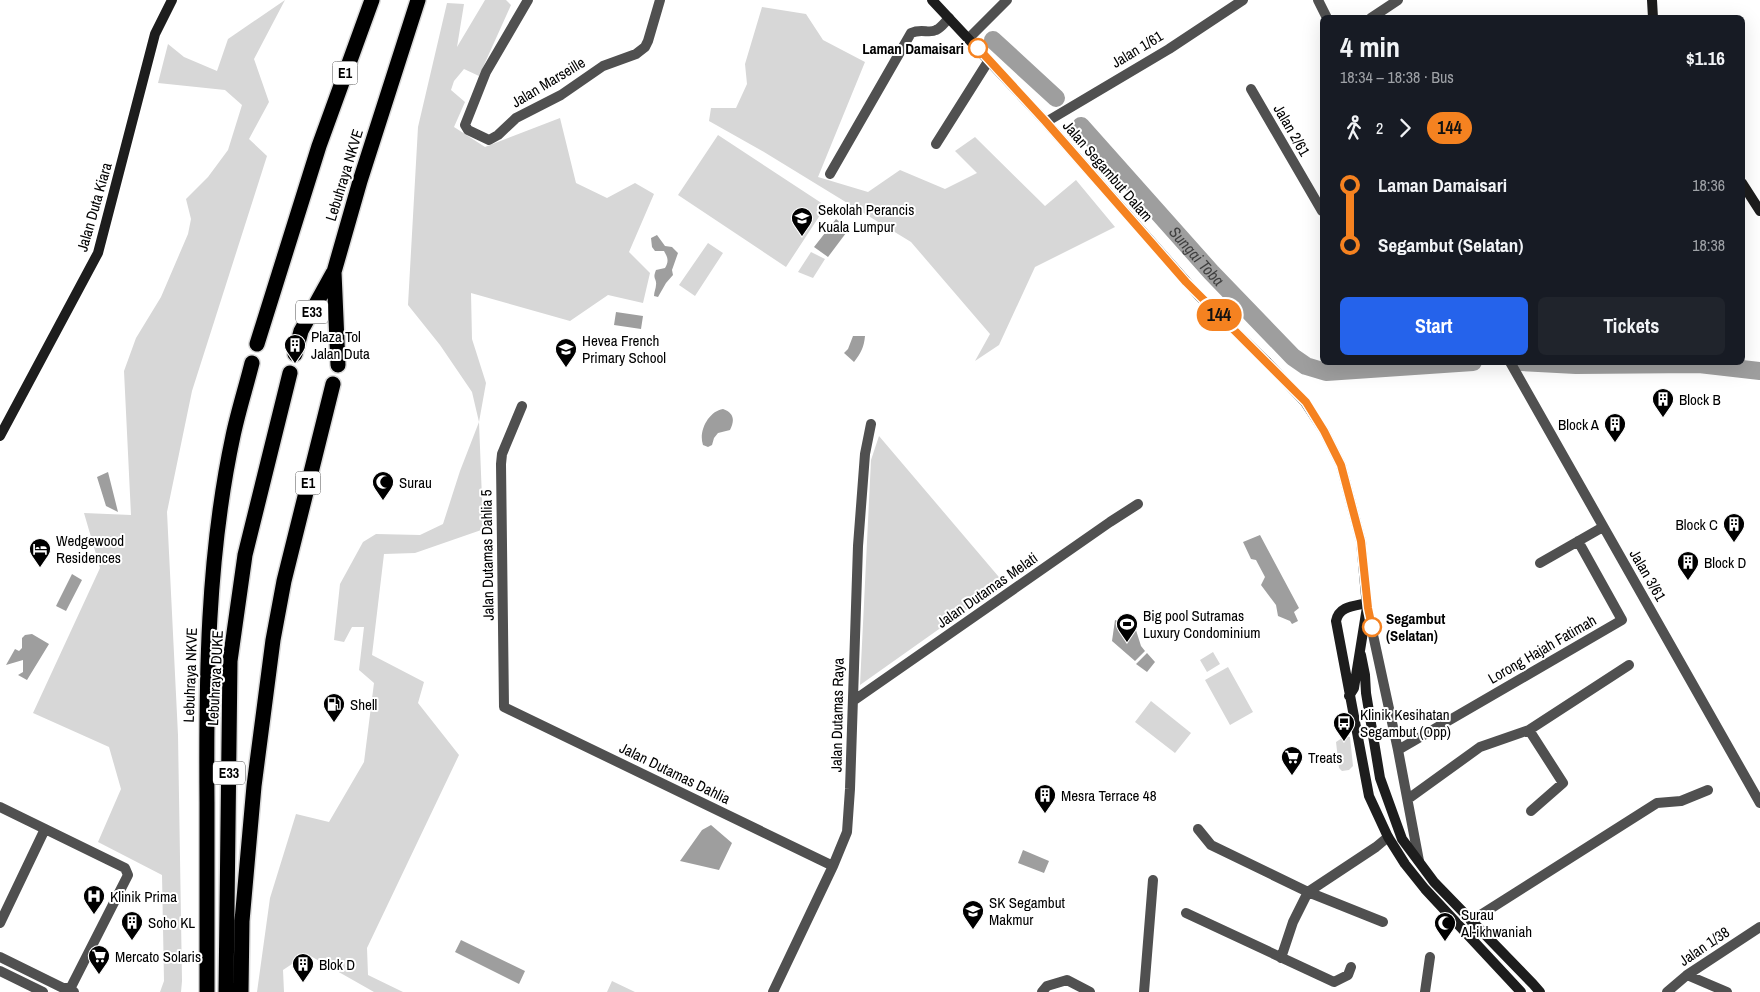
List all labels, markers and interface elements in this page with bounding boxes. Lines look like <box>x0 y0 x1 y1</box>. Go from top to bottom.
street label: Jalan 1/61 <box>1107 25 1167 73</box>
text: 4 min <box>1340 28 1400 66</box>
place label: Laman Damaisari <box>862 38 964 59</box>
marker: Laman Damaisari <box>968 38 988 58</box>
text: $1.16 <box>1686 45 1725 71</box>
street label: Jalan Marseille <box>507 52 589 112</box>
road number: E1 <box>332 62 358 84</box>
text: 18:34 – 18:38 · Bus <box>1340 66 1454 88</box>
street label: Jalan 2/61 <box>1269 100 1315 160</box>
icon: walk <box>1340 114 1368 142</box>
icon: forward <box>1391 114 1419 142</box>
text: 144 <box>1437 115 1462 140</box>
street label: Jalan Segambut Dalam <box>1058 116 1158 226</box>
text: 2 <box>1376 117 1383 139</box>
street label: Lebuhraya NKVE <box>320 126 368 224</box>
street label: Jalan Duta Kiara <box>71 160 117 254</box>
text: Laman Damaisari <box>1378 172 1507 198</box>
text: 18:36 <box>1692 174 1725 196</box>
place label: Sekolah Perancis Kuala Lumpur <box>818 199 914 237</box>
school or university icon: Sekolah Perancis Kuala Lumpur <box>790 206 814 237</box>
water label: Sungai Toba <box>1164 221 1229 290</box>
text: Segambut (Selatan) <box>1378 232 1523 258</box>
text: 18:38 <box>1692 234 1725 256</box>
button: Start <box>1340 297 1528 355</box>
button: Tickets <box>1538 297 1725 355</box>
line badge: 144 <box>1190 299 1248 331</box>
road number: E33 <box>296 300 328 324</box>
text: 144 <box>1207 302 1231 327</box>
place label: Plaza Tol Jalan Duta <box>311 326 370 364</box>
place label: Hevea French Primary School <box>582 330 666 368</box>
building icon: Plaza Tol Jalan Duta <box>283 333 307 364</box>
school or university icon: Hevea French Primary School <box>554 337 578 368</box>
building icon: Block B <box>1651 387 1675 418</box>
place label: Block B <box>1679 389 1721 410</box>
building icon: Block A <box>1603 412 1627 443</box>
place label: Block A <box>1558 414 1600 435</box>
mosque icon: Surau <box>371 470 395 501</box>
road number: E1 <box>296 472 320 494</box>
place label: Surau <box>399 472 432 493</box>
street label: Jalan Dutamas Dahlia 5 <box>475 489 499 621</box>
building icon: Block C <box>1722 512 1746 543</box>
place label: Block C <box>1676 514 1718 535</box>
place label: Wedgewood Residences <box>56 530 124 568</box>
hotel icon: Wedgewood Residences <box>28 537 52 568</box>
street label: Jalan 3/61 <box>1625 545 1671 605</box>
street label: Jalan Dutamas Melati <box>932 547 1042 633</box>
building icon: Block D <box>1676 550 1700 581</box>
place label: Block D <box>1704 552 1746 573</box>
place label: Big pool Sutramas Luxury Condominium <box>1143 605 1261 643</box>
place label: Segambut (Selatan) <box>1386 608 1445 646</box>
street label: Lorong Hajah Fatimah <box>1484 609 1600 689</box>
sports icon: Big pool Sutramas Luxury Condominium <box>1115 612 1139 643</box>
marker: Segambut (Selatan) <box>1362 617 1382 637</box>
street label: Lebuhraya NKVE <box>178 627 202 723</box>
street label: Lebuhraya DUKE <box>202 630 228 726</box>
street label: Jalan Dutamas Raya <box>826 658 848 772</box>
fuel station icon: Shell <box>322 692 346 723</box>
place label: Shell <box>350 694 377 715</box>
place label: Klinik Kesihatan Segambut (Opp) <box>1360 704 1451 742</box>
bus stop icon: Klinik Kesihatan Segambut (Opp) <box>1332 711 1356 742</box>
street label: Jalan Dutamas Dahlia <box>616 737 734 809</box>
supermarket icon: Treats <box>1280 745 1304 776</box>
place label: Treats <box>1308 747 1342 768</box>
road number: E33 <box>213 761 245 784</box>
building icon: Mesra Terrace 48 <box>1033 783 1057 814</box>
place label: Mesra Terrace 48 <box>1061 785 1157 806</box>
hospital icon: Klinik Prima <box>82 884 106 915</box>
place label: Klinik Prima <box>110 886 177 907</box>
place label: SK Segambut Makmur <box>989 892 1065 930</box>
school or university icon: SK Segambut Makmur <box>961 899 985 930</box>
place label: Surau Al-ikhwaniah <box>1460 904 1532 942</box>
building icon: Soho KL <box>120 910 144 941</box>
mosque icon: Surau Al-ikhwaniah <box>1433 911 1457 942</box>
place label: Soho KL <box>148 912 195 933</box>
street label: Jalan 1/38 <box>1675 921 1734 971</box>
supermarket icon: Mercato Solaris <box>87 944 111 975</box>
place label: Mercato Solaris <box>115 946 201 967</box>
building icon: Blok D <box>291 952 315 983</box>
place label: Blok D <box>319 954 355 975</box>

